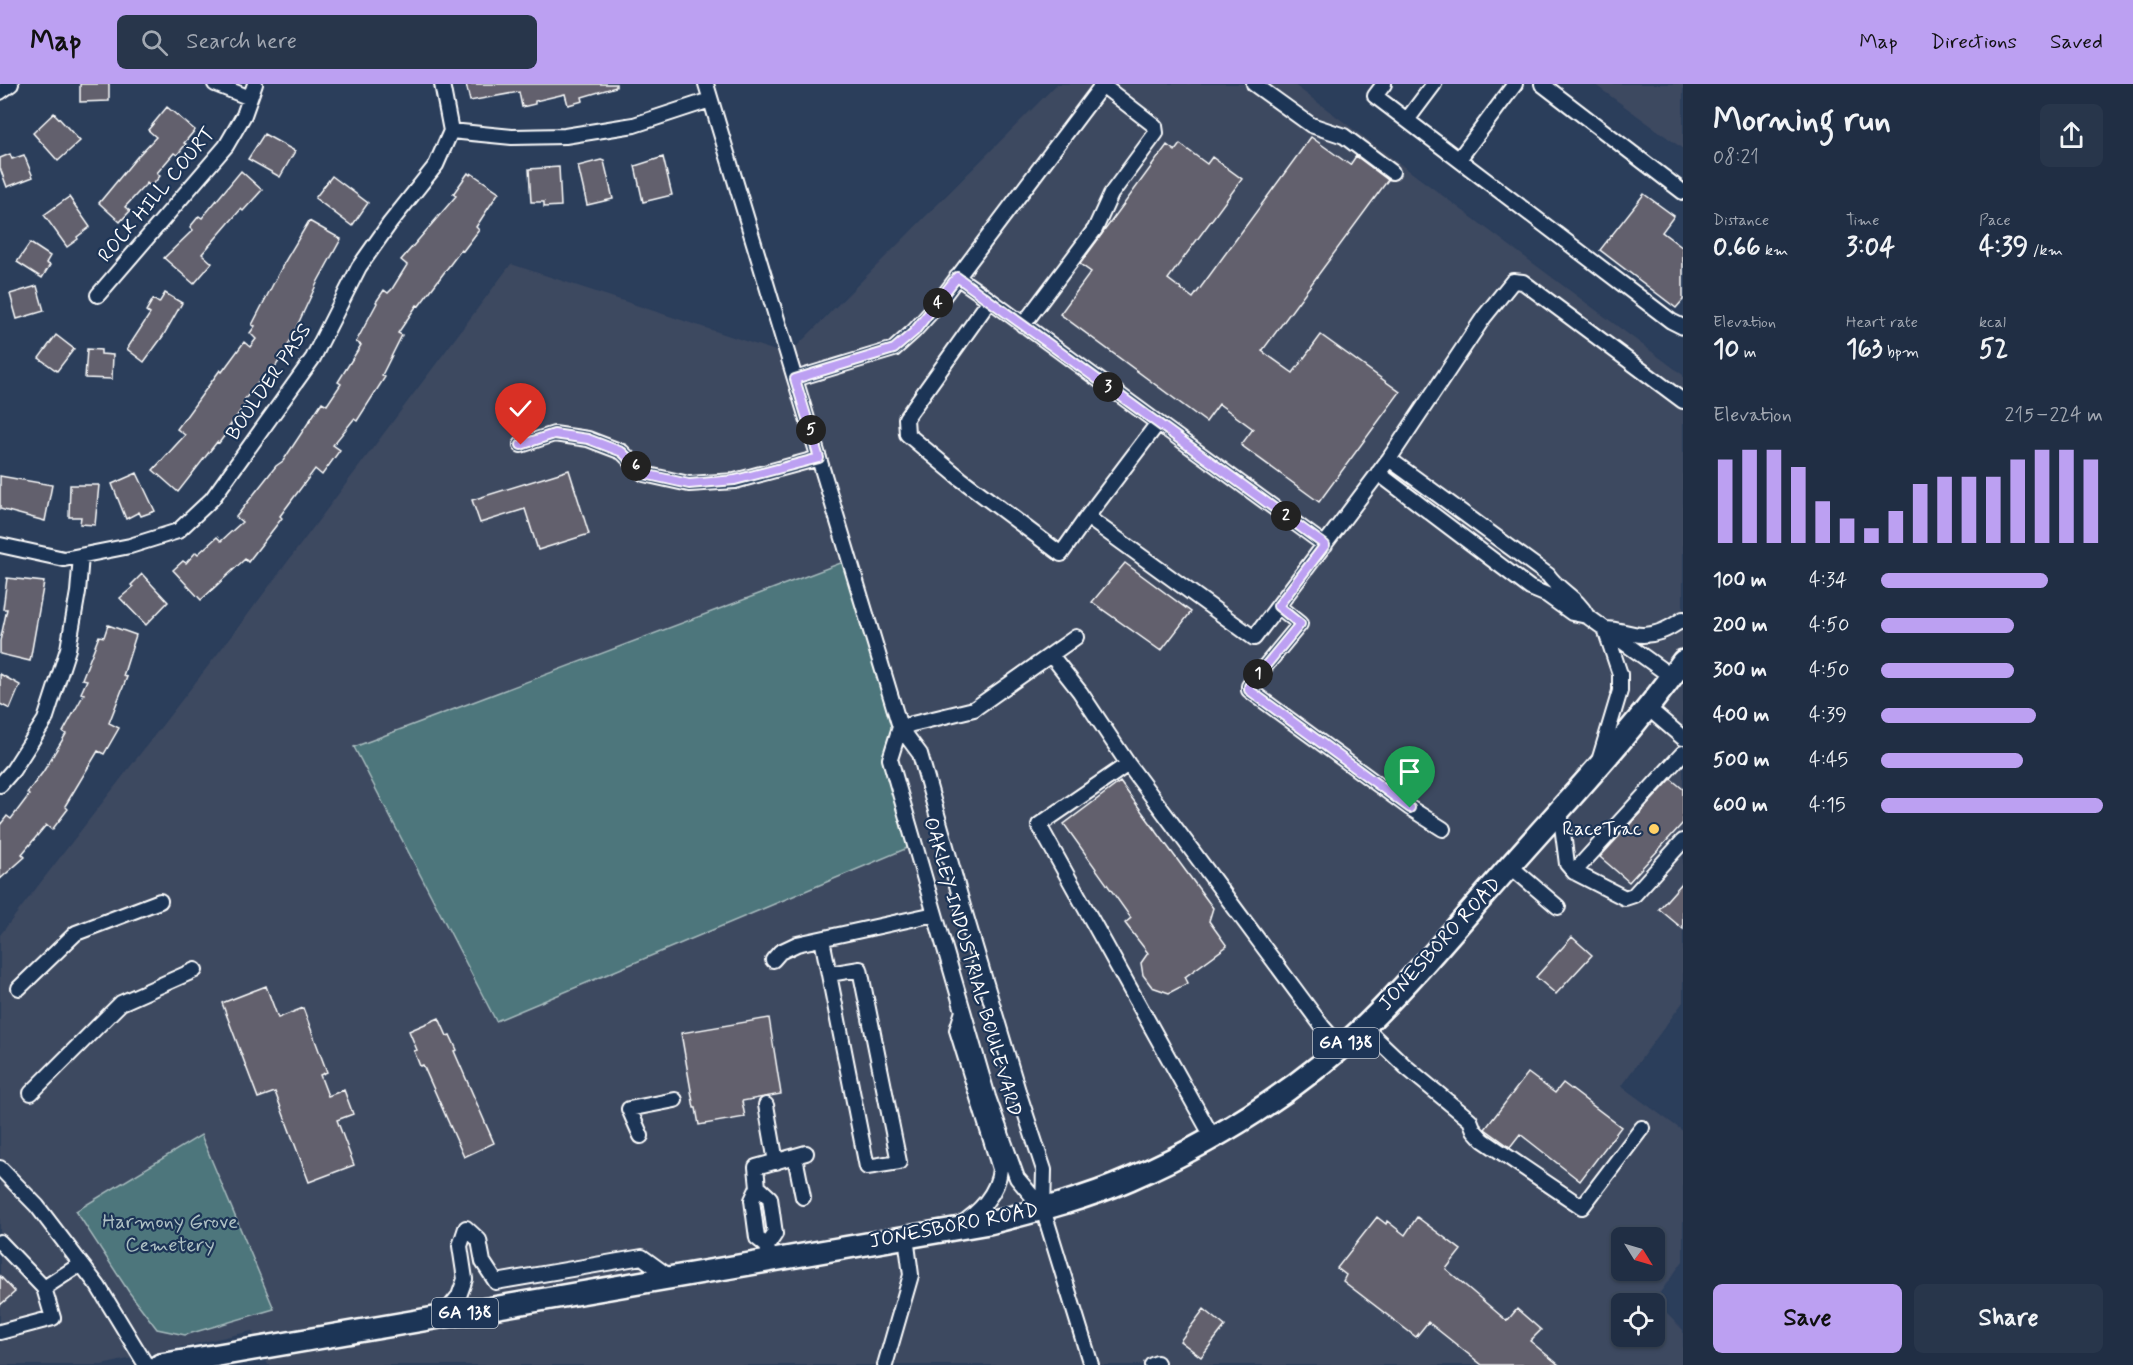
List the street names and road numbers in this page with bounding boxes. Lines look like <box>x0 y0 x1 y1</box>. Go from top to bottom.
street label: ROCK HILL COURT <box>92 122 222 268</box>
street label: BOULDER PASS <box>220 318 318 446</box>
street label: OAKLEY INDUSTRIAL BOULEVARD <box>916 814 1028 1120</box>
street label: JONESBORO ROAD <box>1373 871 1507 1017</box>
road number: GA 138 <box>1313 1028 1379 1058</box>
street label: JONESBORO ROAD <box>867 1196 1041 1256</box>
road number: GA 138 <box>432 1298 498 1328</box>

